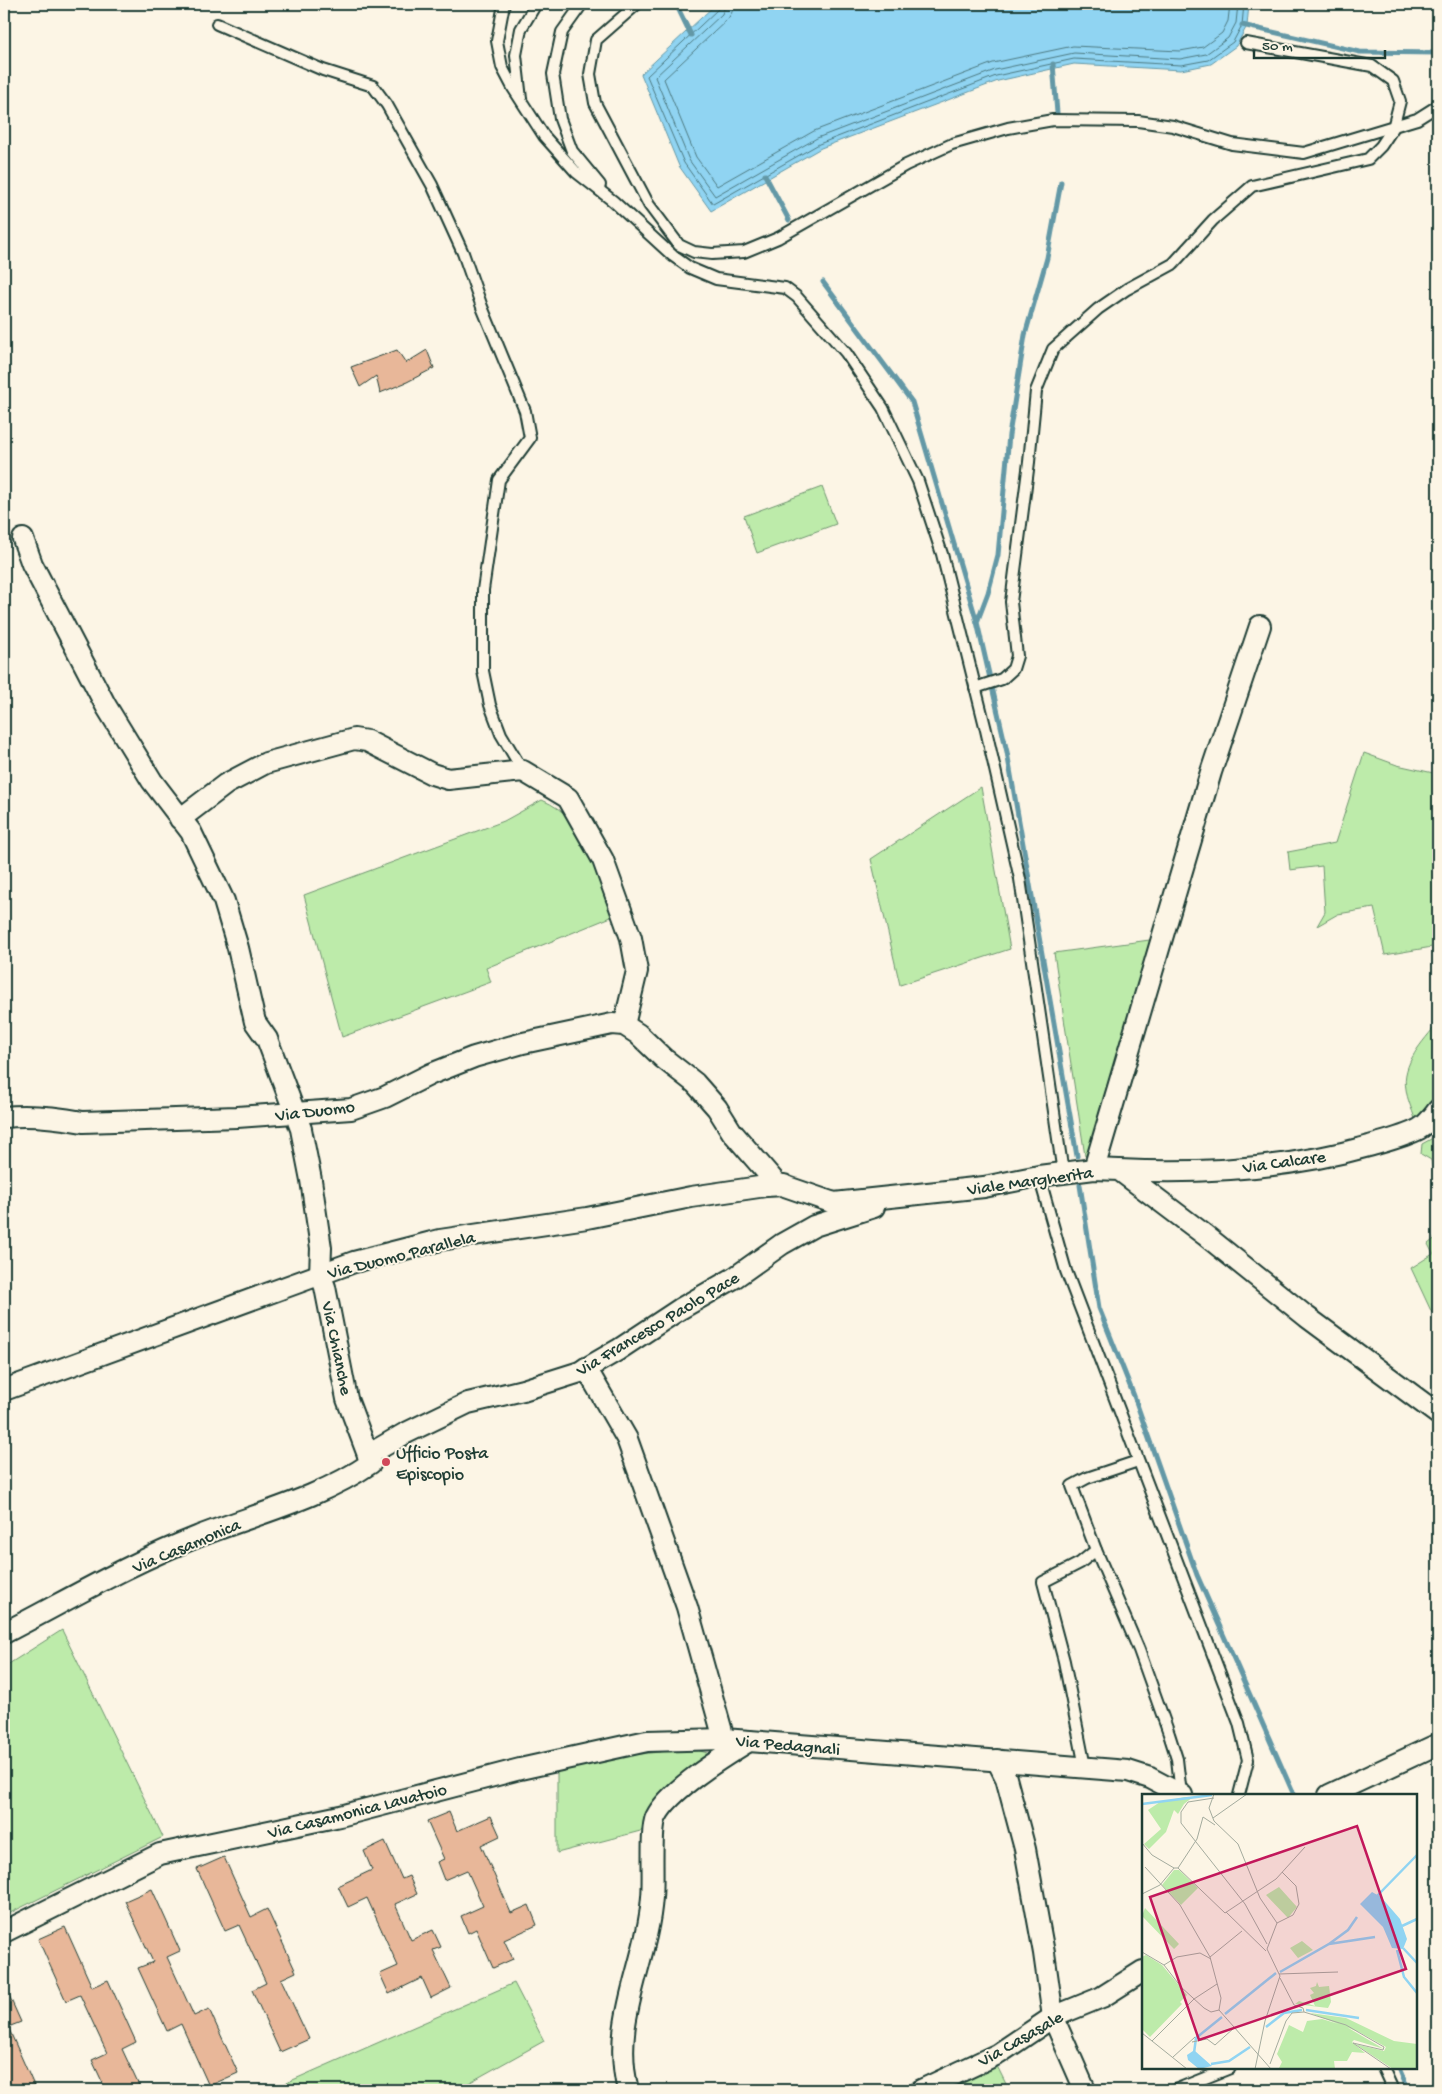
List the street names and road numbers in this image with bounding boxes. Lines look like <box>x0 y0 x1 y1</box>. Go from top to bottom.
street label: Via Duomo <box>273 1097 356 1128</box>
street label: Via Calcare <box>1240 1147 1328 1180</box>
street label: Viale Margherita <box>965 1163 1096 1202</box>
street label: Via Duomo Parallela <box>325 1228 479 1285</box>
street label: Via Francesco Paolo Pace <box>572 1268 744 1383</box>
street label: Via Chianche <box>315 1299 356 1398</box>
street label: Via Casamonica <box>129 1515 245 1580</box>
street label: Via Pedagnali <box>734 1731 841 1762</box>
street label: Via Casamonica Lavatoio <box>265 1780 449 1845</box>
street label: Via Casasale <box>974 2007 1068 2073</box>

